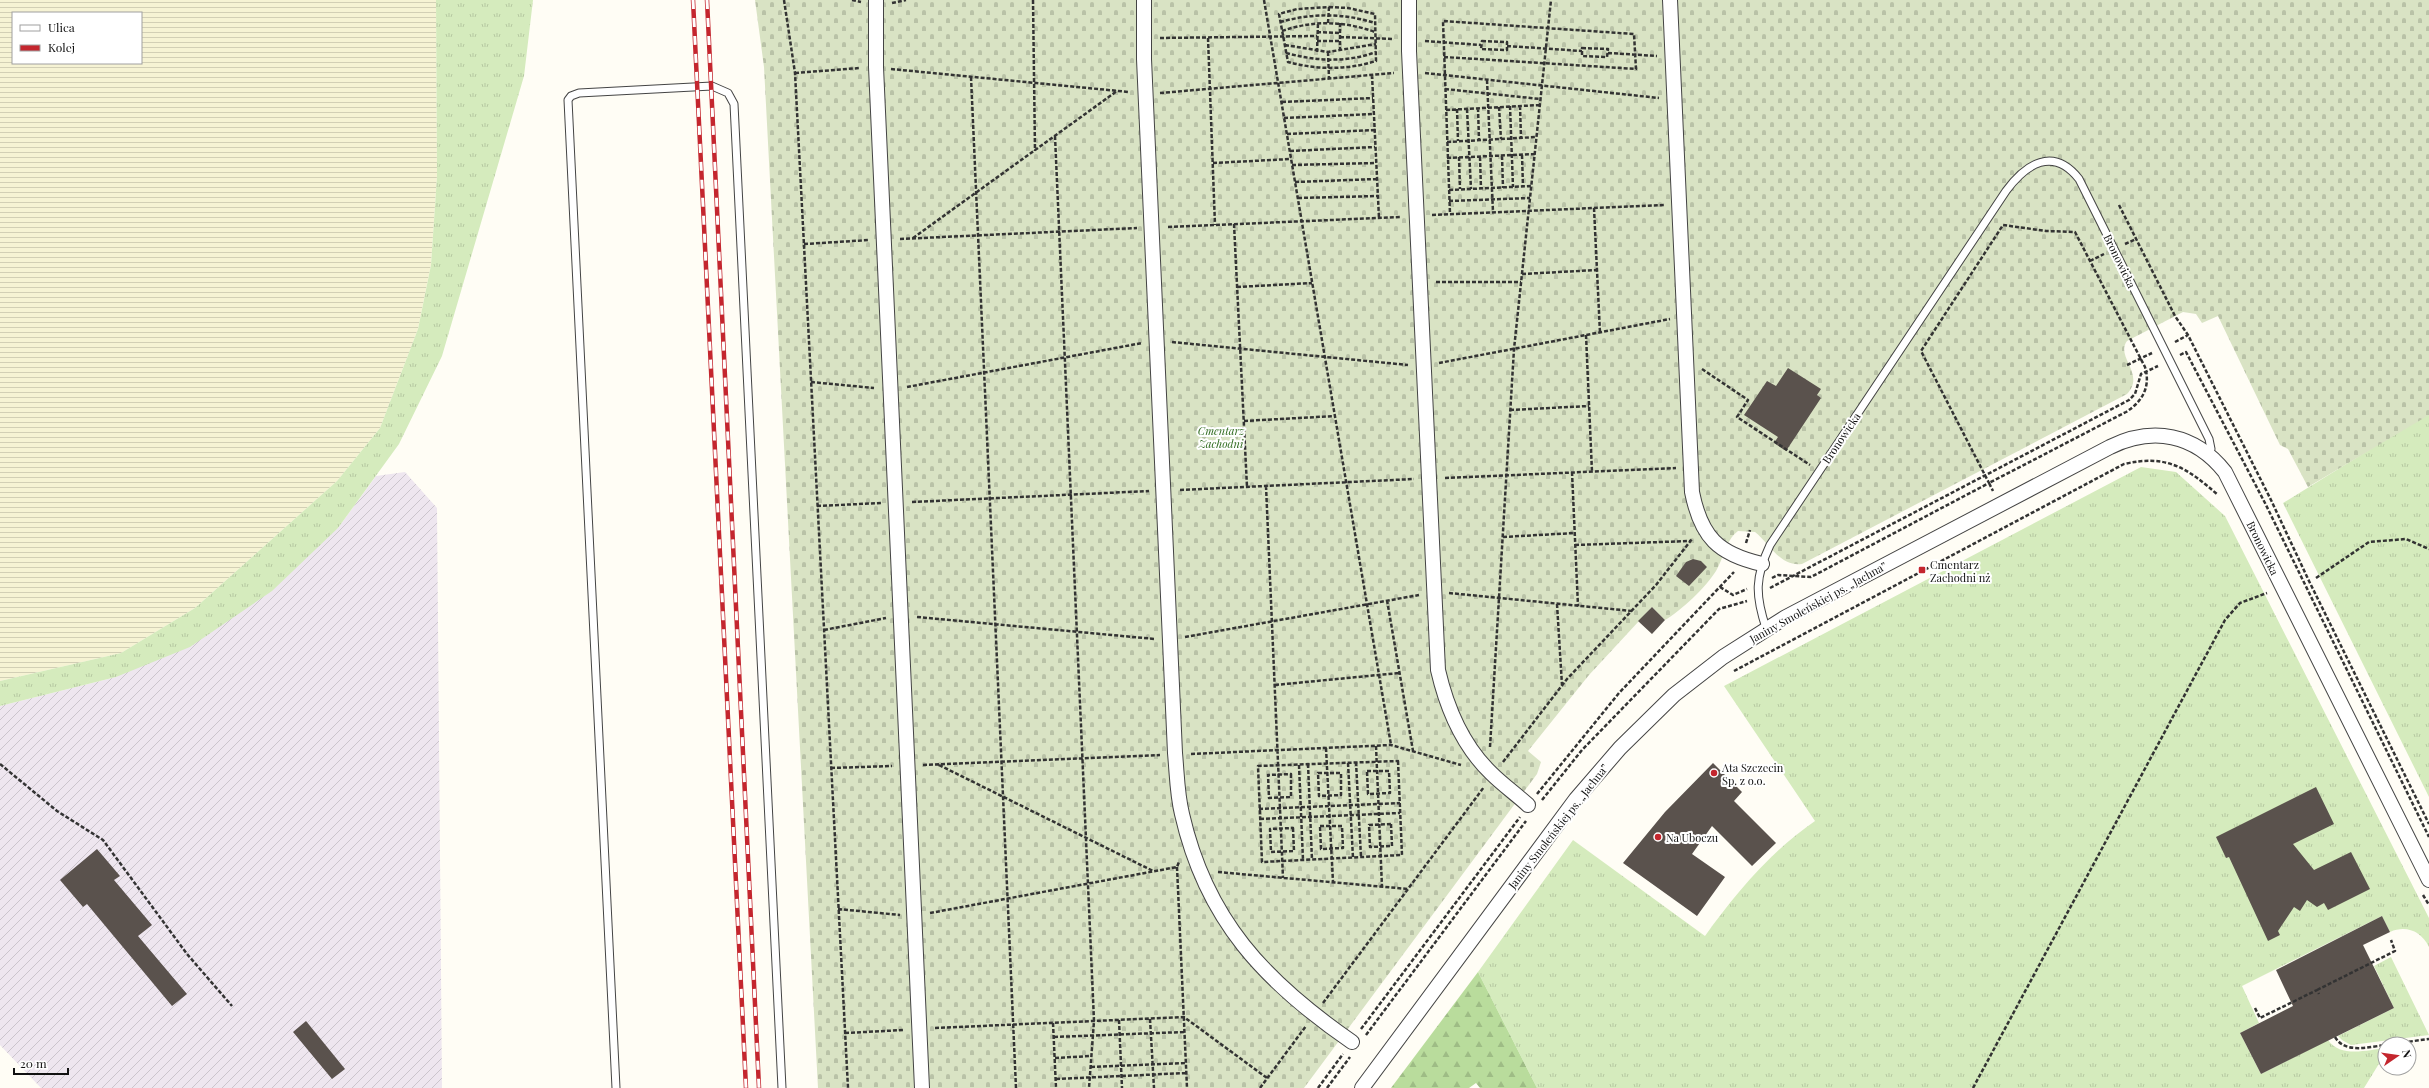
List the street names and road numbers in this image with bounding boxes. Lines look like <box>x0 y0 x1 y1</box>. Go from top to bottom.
street label: Bronowicka <box>2100 231 2140 291</box>
street label: Bronowicka <box>1818 409 1864 466</box>
street label: Bronowicka <box>2243 518 2283 578</box>
street label: Janiny Smoleńskiej ps. „Jachna” <box>1746 558 1889 647</box>
street label: Janiny Smoleńskiej ps. „Jachna” <box>1504 760 1612 892</box>

